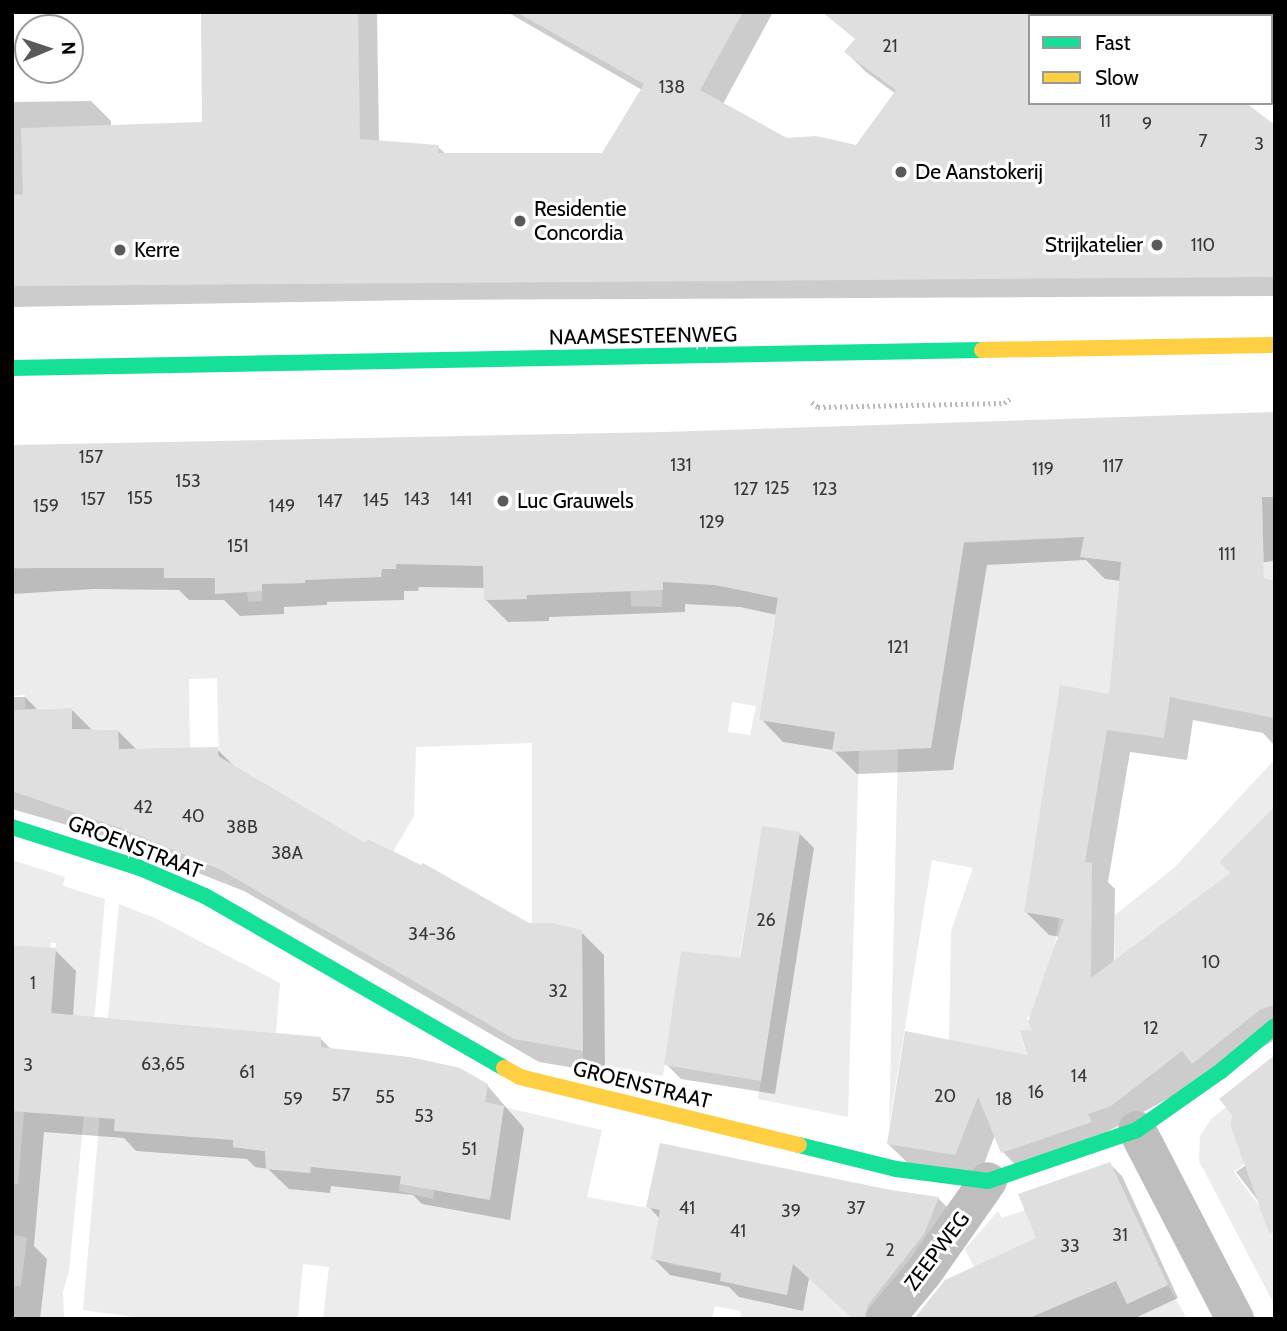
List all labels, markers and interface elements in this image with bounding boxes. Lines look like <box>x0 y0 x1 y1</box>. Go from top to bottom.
north arrow <box>14 14 84 84</box>
legend <box>1028 14 1273 105</box>
text: Fast <box>1095 30 1131 55</box>
house number: 21 <box>882 35 898 57</box>
text: N <box>57 41 80 55</box>
text: Slow <box>1095 65 1139 90</box>
house number: 138 <box>659 76 685 98</box>
house number: 11 <box>1099 110 1111 132</box>
house number: 9 <box>1142 113 1152 135</box>
house number: 7 <box>1198 130 1208 152</box>
house number: 3 <box>1254 133 1264 155</box>
place label: De Aanstokerij <box>915 159 1043 185</box>
marker: De Aanstokerij <box>893 164 909 180</box>
place label: Residentie Concordia <box>534 196 626 246</box>
marker: Residentie Concordia <box>512 213 528 229</box>
place label: Strijkatelier <box>1045 232 1143 258</box>
house number: 110 <box>1191 234 1215 256</box>
place label: Kerre <box>134 237 180 263</box>
marker: Strijkatelier <box>1149 237 1165 253</box>
marker: Kerre <box>112 242 128 258</box>
street label: NAAMSESTEENWEG <box>549 322 737 350</box>
house number: 157 <box>79 446 103 468</box>
house number: 131 <box>670 454 692 476</box>
house number: 117 <box>1103 455 1123 477</box>
house number: 119 <box>1032 458 1054 480</box>
house number: 153 <box>175 470 201 492</box>
house number: 125 <box>764 477 790 499</box>
house number: 127 <box>734 478 758 500</box>
house number: 123 <box>812 478 838 500</box>
house number: 155 <box>127 487 153 509</box>
house number: 157 <box>81 488 105 510</box>
house number: 143 <box>404 488 430 510</box>
house number: 141 <box>450 488 472 510</box>
place label: Luc Grauwels <box>517 488 634 514</box>
house number: 145 <box>363 489 389 511</box>
house number: 147 <box>317 490 343 512</box>
marker: Luc Grauwels <box>495 493 511 509</box>
house number: 159 <box>33 495 59 517</box>
house number: 149 <box>269 495 295 517</box>
house number: 129 <box>699 511 725 533</box>
house number: 151 <box>227 535 249 557</box>
house number: 111 <box>1218 543 1236 565</box>
house number: 121 <box>887 636 909 658</box>
house number: 42 <box>133 796 153 818</box>
house number: 40 <box>182 805 204 827</box>
street label: GROENSTRAAT <box>64 810 206 884</box>
house number: 38B <box>226 816 258 838</box>
house number: 38A <box>271 842 303 864</box>
house number: 26 <box>756 909 776 931</box>
house number: 34-36 <box>408 923 456 945</box>
house number: 10 <box>1202 951 1220 973</box>
house number: 1 <box>30 972 36 994</box>
house number: 32 <box>548 980 568 1002</box>
house number: 12 <box>1143 1017 1159 1039</box>
house number: 63,65 <box>141 1053 185 1075</box>
house number: 3 <box>23 1054 33 1076</box>
street label: GROENSTRAAT <box>570 1056 714 1114</box>
house number: 61 <box>239 1061 255 1083</box>
house number: 14 <box>1071 1065 1087 1087</box>
house number: 16 <box>1028 1081 1044 1103</box>
house number: 57 <box>332 1084 350 1106</box>
house number: 20 <box>934 1085 956 1107</box>
house number: 55 <box>375 1086 395 1108</box>
house number: 59 <box>283 1088 303 1110</box>
house number: 18 <box>996 1088 1012 1110</box>
house number: 53 <box>414 1105 434 1127</box>
house number: 51 <box>461 1138 477 1160</box>
house number: 41 <box>679 1197 695 1219</box>
house number: 37 <box>847 1197 865 1219</box>
house number: 39 <box>781 1200 801 1222</box>
street label: ZEEPWEG <box>899 1207 975 1295</box>
house number: 41 <box>730 1220 746 1242</box>
house number: 31 <box>1112 1224 1128 1246</box>
house number: 33 <box>1060 1235 1080 1257</box>
house number: 2 <box>885 1239 895 1261</box>

